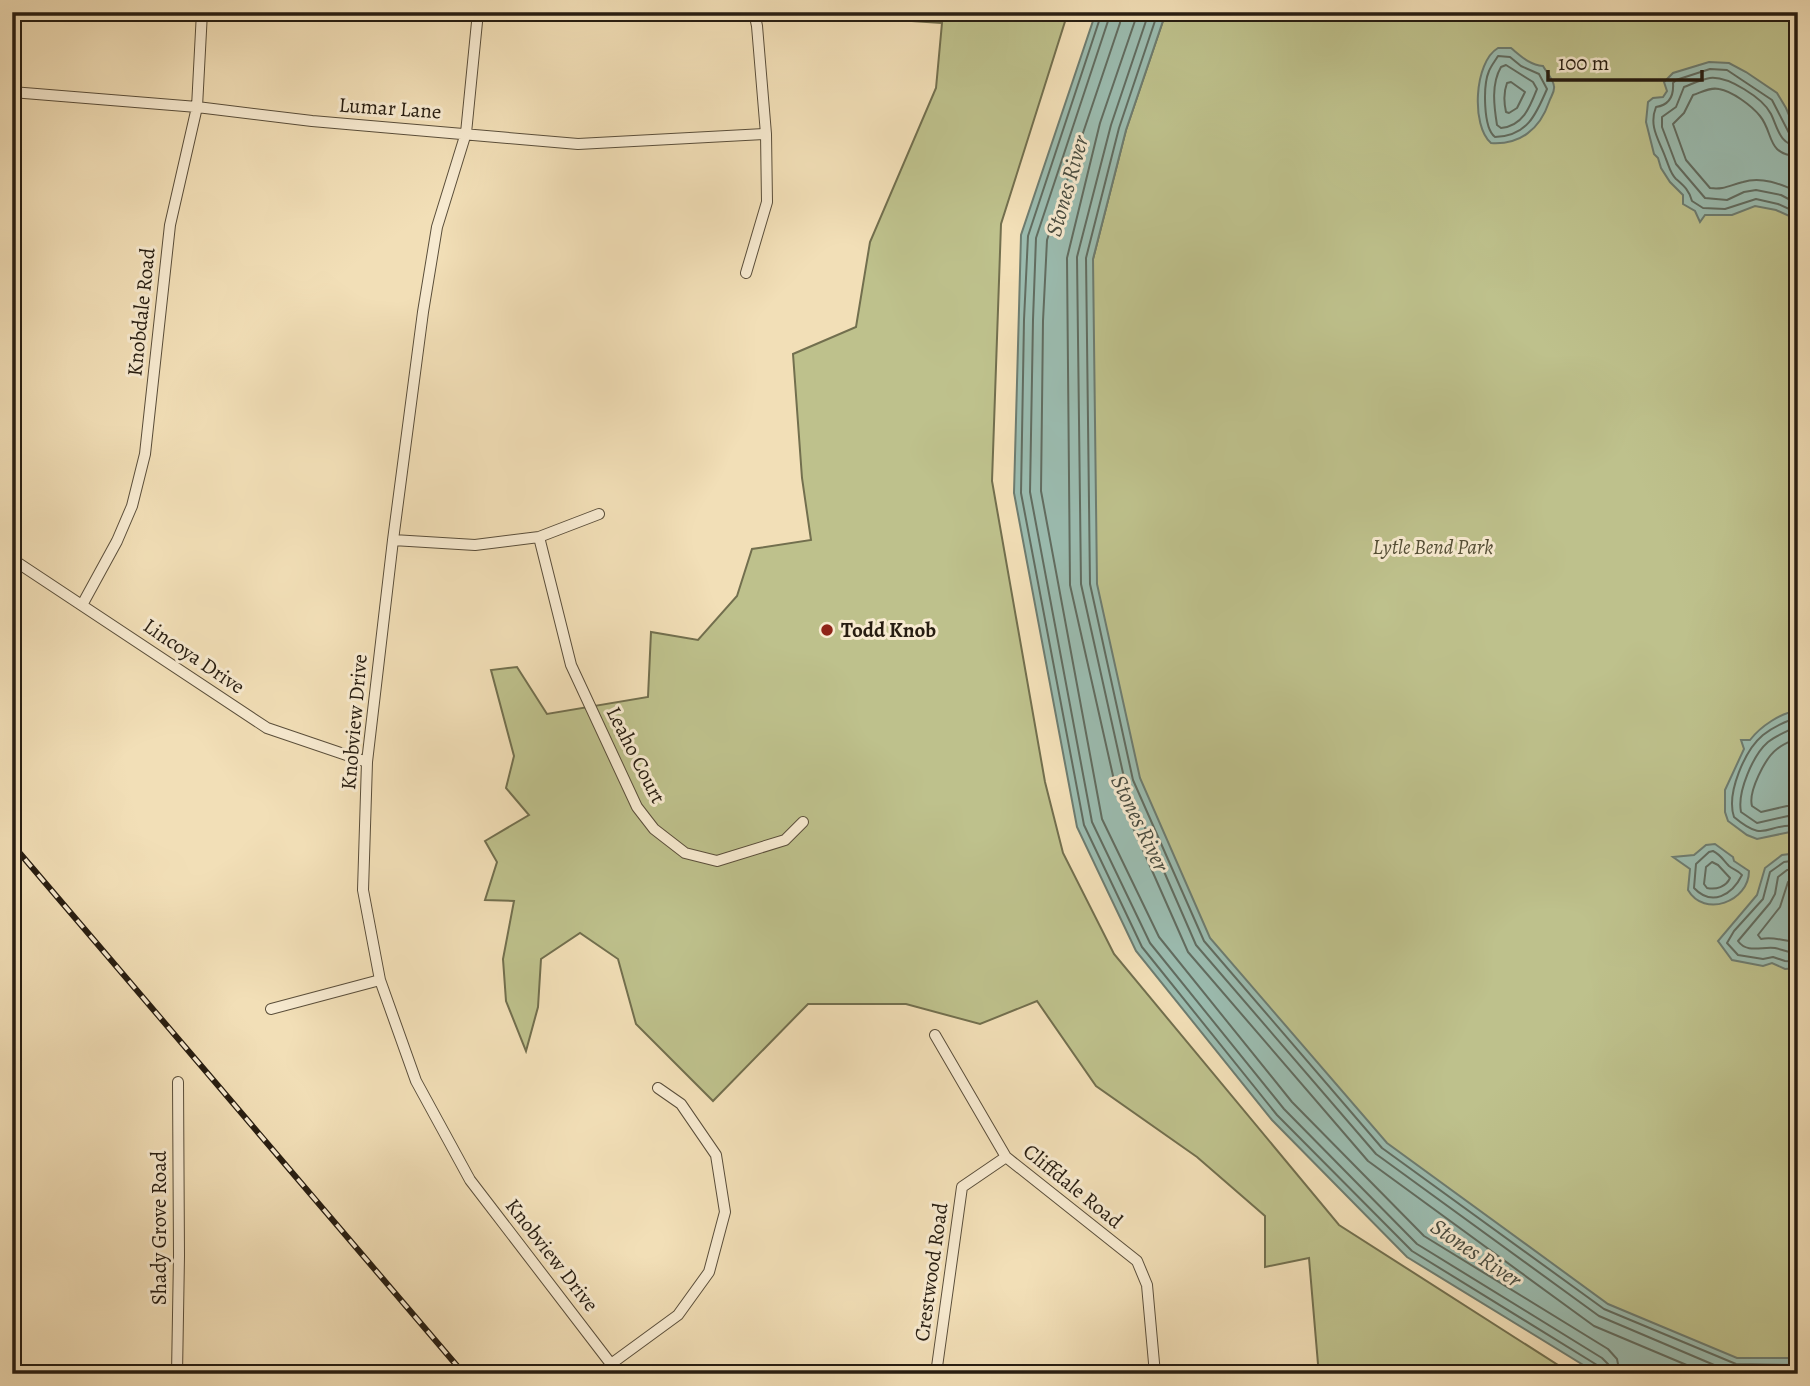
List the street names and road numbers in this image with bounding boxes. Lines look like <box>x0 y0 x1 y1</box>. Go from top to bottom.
street label: Lumar Lane <box>338 90 442 126</box>
street label: Knobdale Road <box>120 246 162 378</box>
street label: Lincoya Drive <box>138 612 250 700</box>
street label: Knobview Drive <box>334 653 374 791</box>
street label: Leaho Court <box>600 702 672 808</box>
street label: Cliffdale Road <box>1017 1137 1129 1235</box>
street label: Shady Grove Road <box>145 1150 173 1305</box>
street label: Knobview Drive <box>499 1193 605 1317</box>
street label: Crestwood Road <box>907 1200 955 1343</box>

